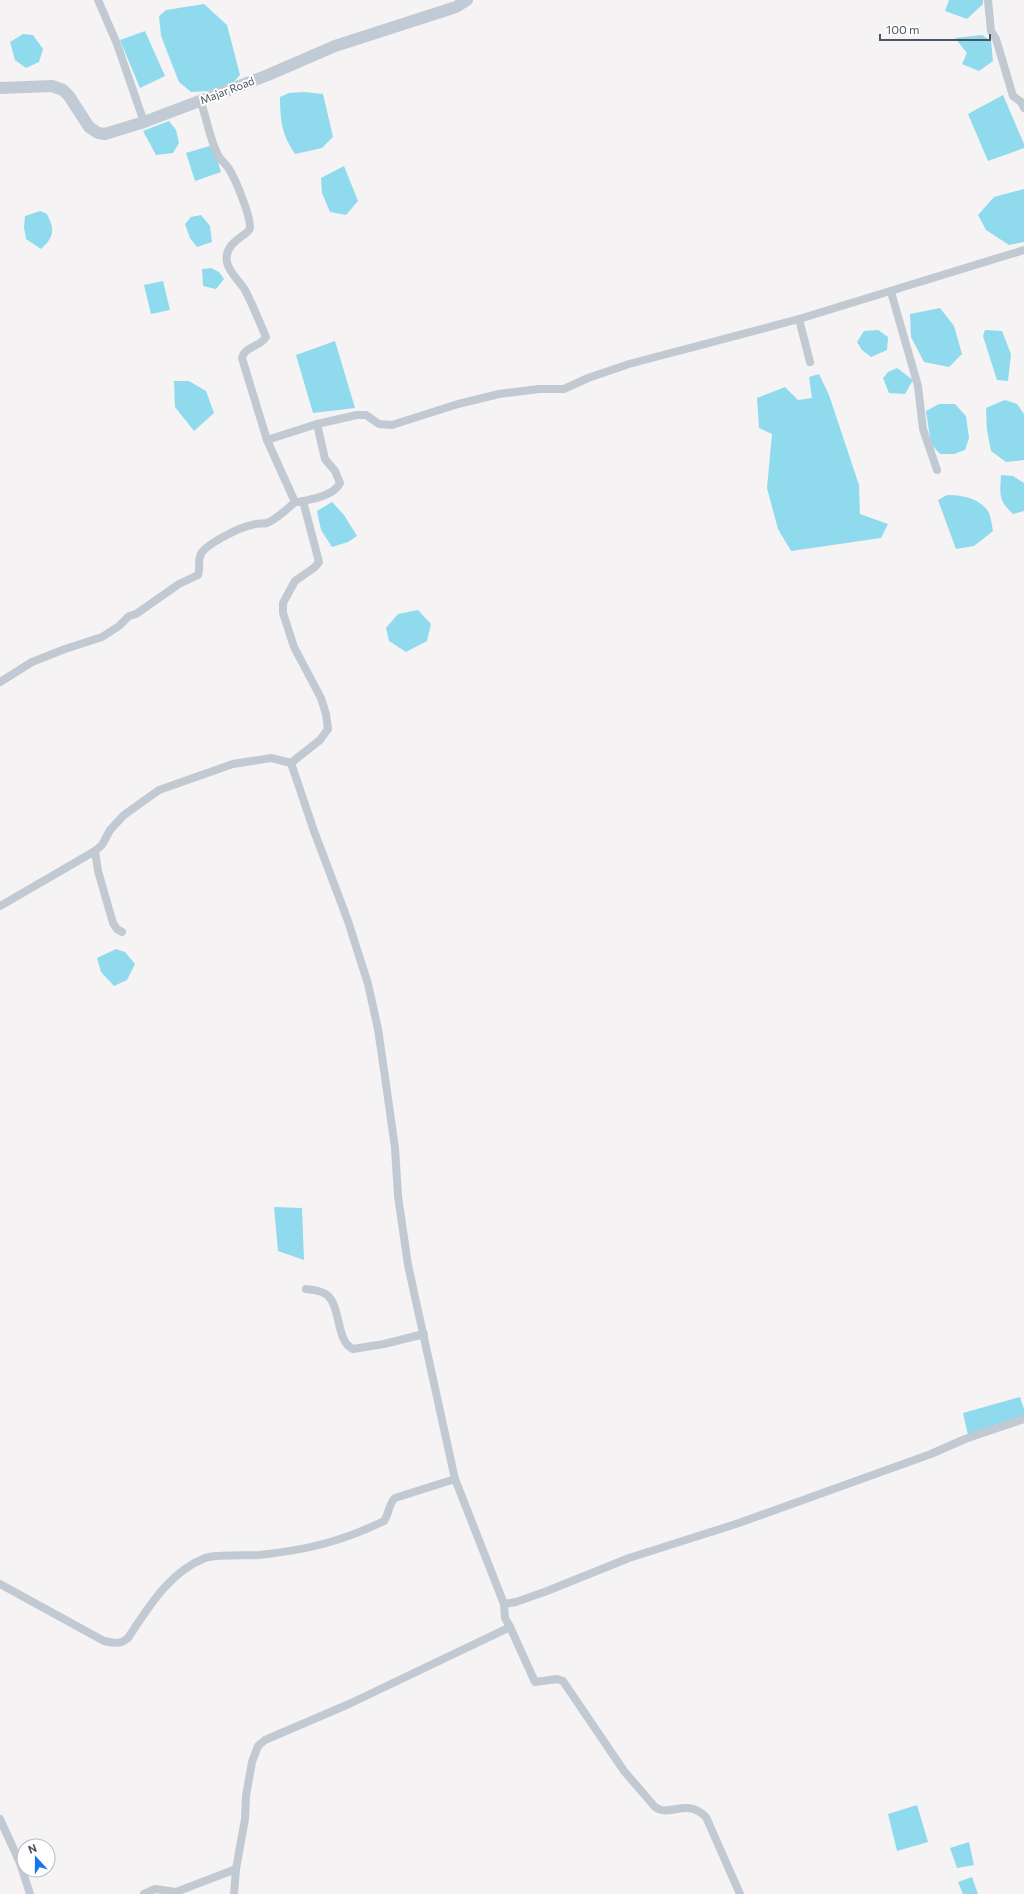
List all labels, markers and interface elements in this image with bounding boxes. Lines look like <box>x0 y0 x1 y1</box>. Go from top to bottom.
scale bar <box>880 16 990 42</box>
text: 100 m <box>886 22 920 36</box>
street label: Majar Road <box>198 74 256 106</box>
north arrow <box>16 1838 56 1878</box>
text: N <box>26 1841 38 1856</box>

